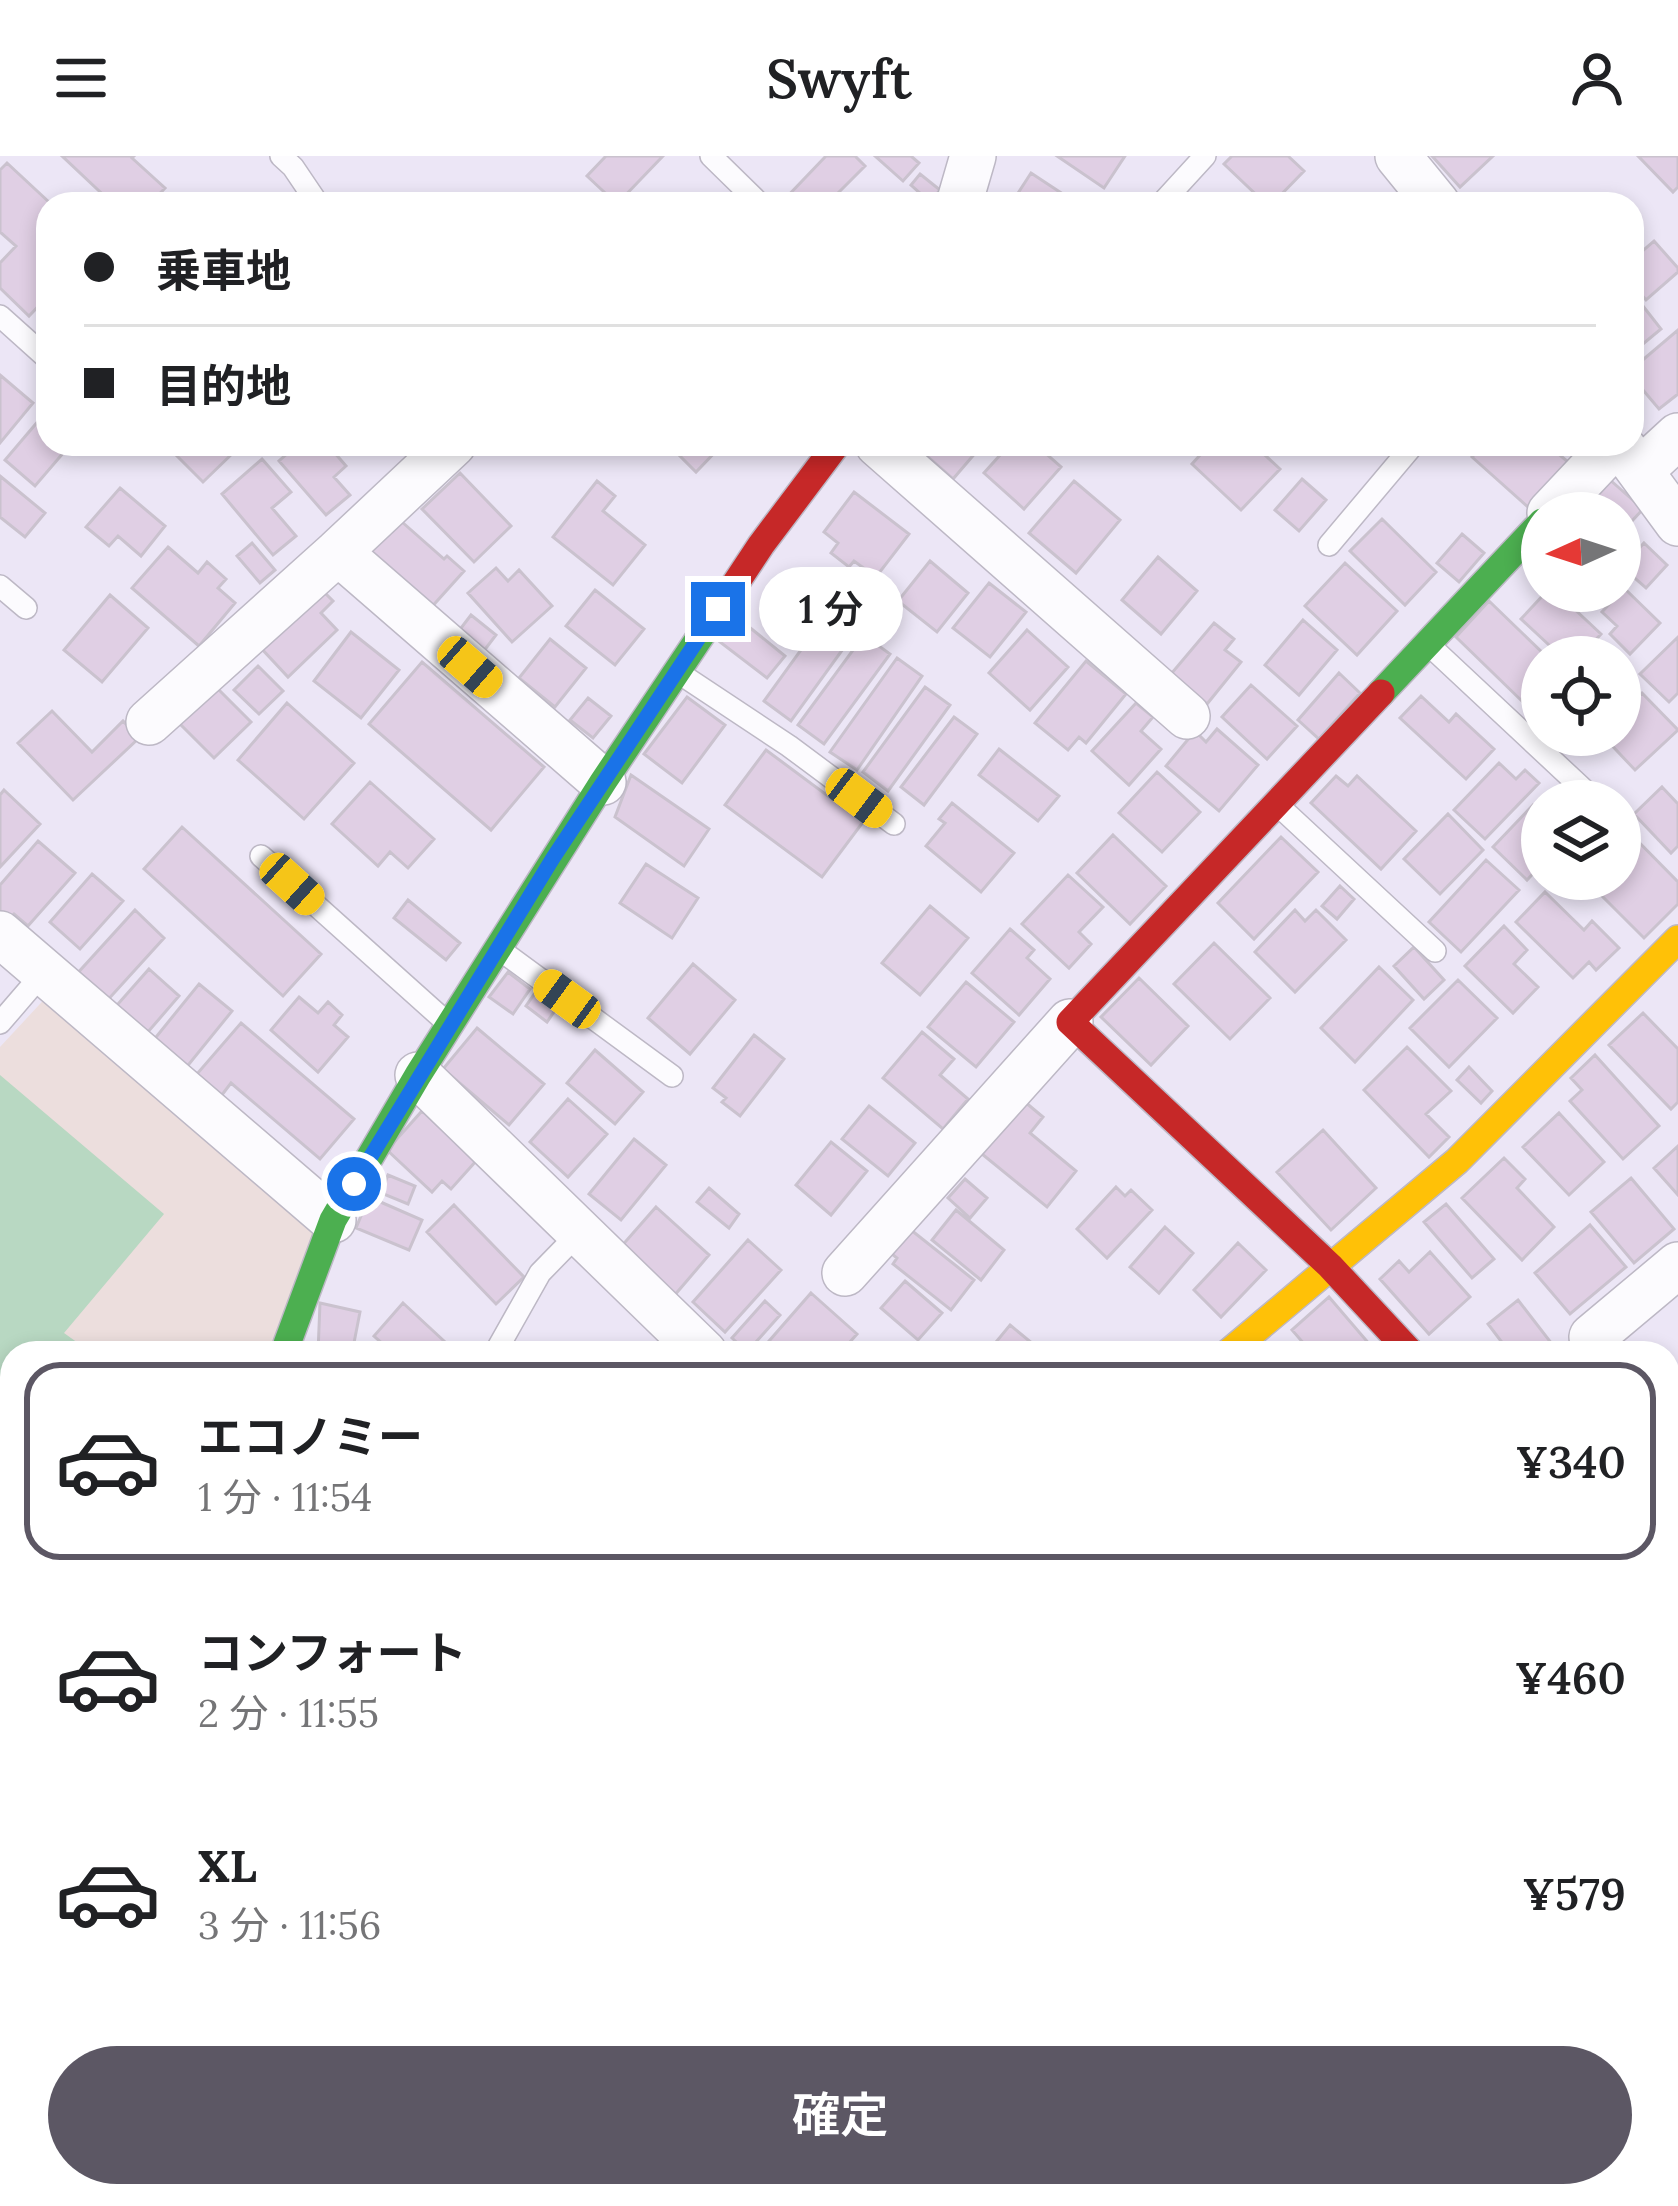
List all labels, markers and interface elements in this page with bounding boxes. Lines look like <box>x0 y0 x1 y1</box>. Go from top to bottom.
text: Swyft <box>766 44 912 113</box>
icon: menu <box>48 45 114 111</box>
icon: person <box>1564 45 1630 111</box>
text: 乗車地 <box>156 242 291 299</box>
text: 目的地 <box>156 357 291 414</box>
north arrow <box>1521 492 1641 612</box>
map controls <box>1521 492 1641 900</box>
callout: 1 分 <box>760 567 904 651</box>
route end <box>691 582 745 636</box>
text: 1 分 <box>799 584 863 634</box>
car <box>431 630 509 704</box>
button: locate <box>1521 636 1641 756</box>
car <box>819 762 899 834</box>
button: layers <box>1521 780 1641 900</box>
car <box>253 847 331 921</box>
car <box>527 963 607 1035</box>
route start <box>327 1157 381 1211</box>
icon: car <box>54 1407 162 1515</box>
text: エコノミー <box>198 1408 423 1465</box>
text: ¥340 <box>1516 1433 1626 1490</box>
text: 1 分 · 11:54 <box>198 1472 372 1522</box>
icon: car <box>54 1623 162 1731</box>
text: コンフォート <box>198 1624 467 1681</box>
text: ¥460 <box>1515 1649 1626 1706</box>
text: 2 分 · 11:55 <box>198 1688 379 1738</box>
text: XL <box>198 1837 257 1894</box>
icon: car <box>54 1839 162 1947</box>
text: ¥579 <box>1522 1865 1626 1922</box>
text: 3 分 · 11:56 <box>198 1900 381 1950</box>
button: 確定 <box>48 2046 1632 2184</box>

